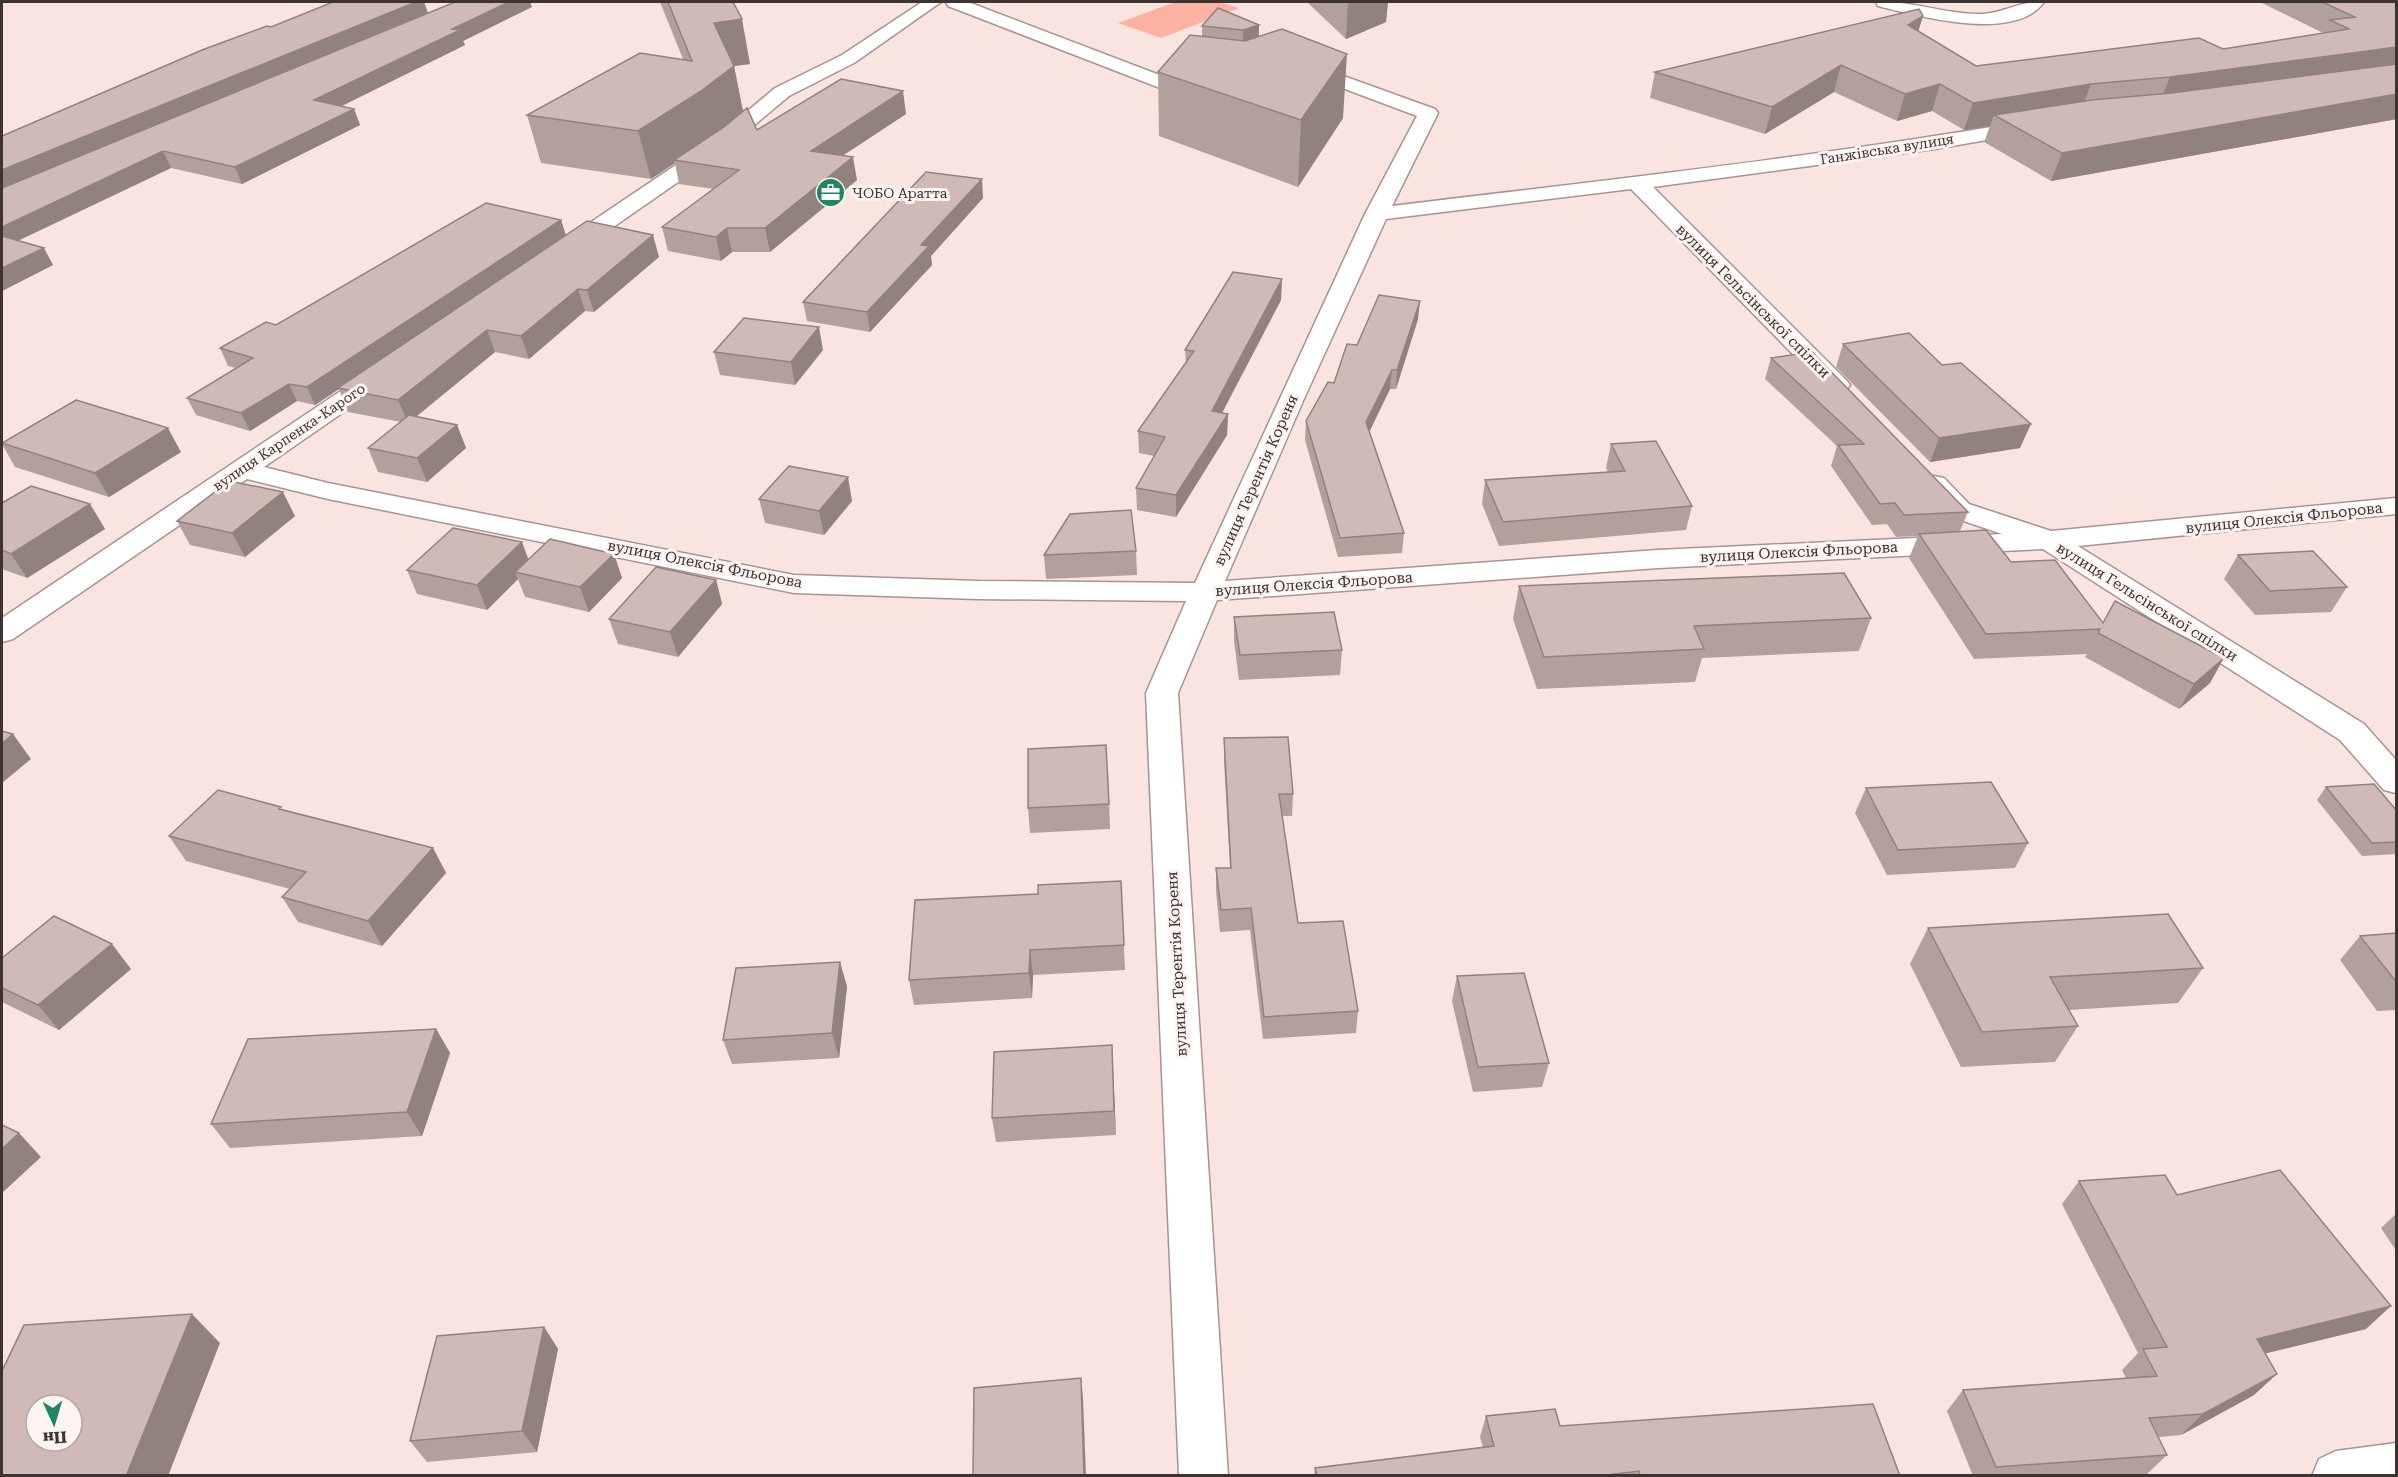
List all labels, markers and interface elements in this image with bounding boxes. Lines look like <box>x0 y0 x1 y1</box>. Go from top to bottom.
street label: Ганжівська вулиця <box>1819 131 1955 167</box>
office icon: ЧОБО Аратта <box>815 177 847 209</box>
place label: ЧОБО Аратта <box>852 185 948 201</box>
street label: вулиця Гельсінської спілки <box>1672 220 1834 382</box>
street label: вулиця Карпенка-Карого <box>210 380 368 494</box>
street label: вулиця Терентія Кореня <box>1210 392 1302 568</box>
street label: вулиця Олексія Фльорова <box>2184 499 2384 537</box>
street label: вулиця Олексія Фльорова <box>606 536 804 592</box>
street label: вулиця Олексія Фльорова <box>1700 538 1898 566</box>
street label: вулиця Гельсінської спілки <box>2053 539 2241 665</box>
street label: вулиця Олексія Фльорова <box>1215 568 1413 600</box>
street label: вулиця Терентія Кореня <box>1163 871 1191 1057</box>
north arrow <box>24 1393 84 1453</box>
text: Пн <box>42 1427 68 1448</box>

